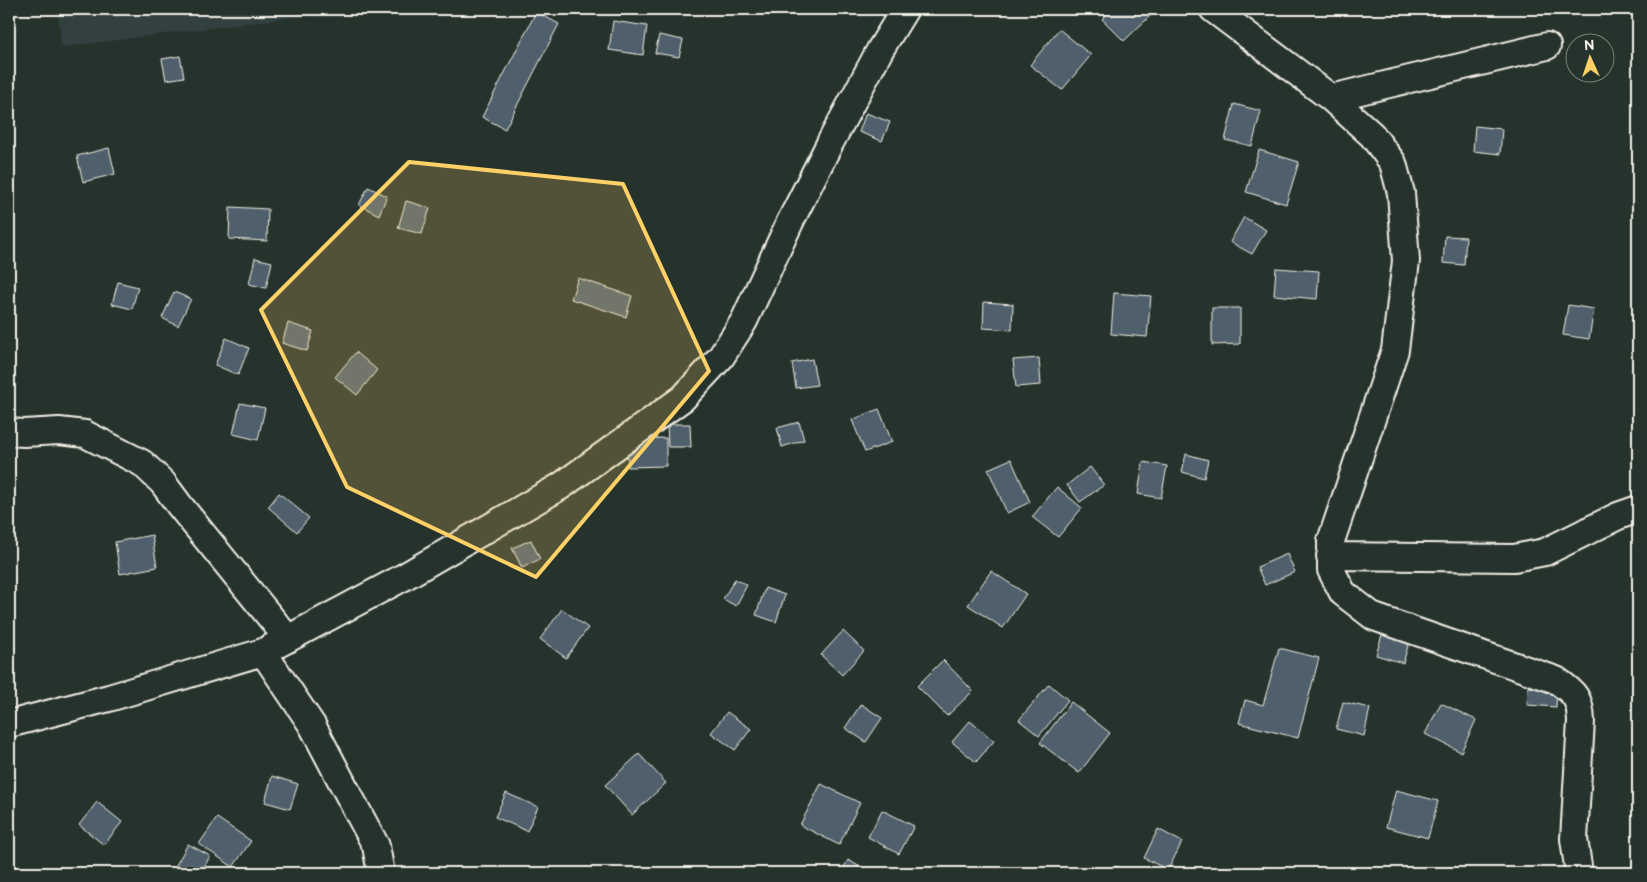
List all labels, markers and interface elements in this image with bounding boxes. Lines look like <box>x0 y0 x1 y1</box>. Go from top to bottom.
north arrow <box>1564 32 1614 82</box>
text: N <box>1584 37 1595 54</box>

